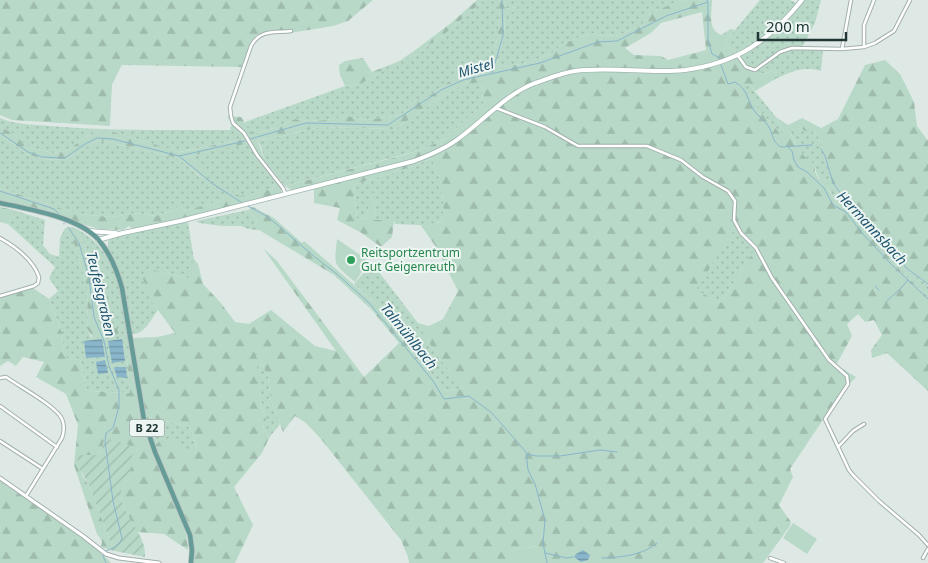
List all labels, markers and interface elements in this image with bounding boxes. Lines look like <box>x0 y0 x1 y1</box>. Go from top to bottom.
scale bar <box>758 10 846 42</box>
text: 200 m <box>766 16 810 36</box>
water label: Mistel <box>456 53 496 82</box>
water label: Hermannsbach <box>833 186 912 269</box>
place label: Reitsportzentrum Gut Geigenreuth <box>361 244 460 275</box>
water label: Teufelsgraben <box>82 249 121 338</box>
marker: Reitsportzentrum Gut Geigenreuth <box>345 254 357 266</box>
water label: Talmühlbach <box>377 299 442 373</box>
road number: B 22 <box>130 419 164 436</box>

